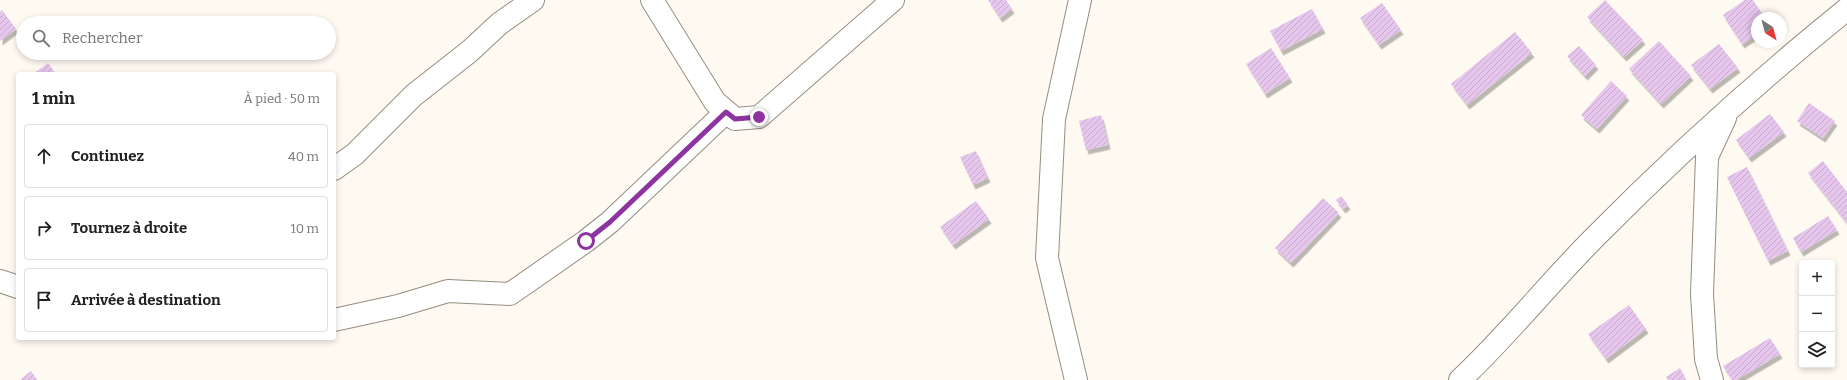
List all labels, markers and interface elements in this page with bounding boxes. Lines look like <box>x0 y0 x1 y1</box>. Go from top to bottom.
north arrow <box>1751 12 1787 48</box>
search box <box>16 16 336 60</box>
icon: search <box>30 27 52 49</box>
text: Rechercher <box>62 29 143 47</box>
text: 1 min <box>32 88 75 109</box>
text: À pied · 50 m <box>244 91 320 106</box>
route end <box>750 108 768 126</box>
icon: ahead <box>33 145 55 167</box>
text: Continuez <box>71 147 144 165</box>
text: 40 m <box>288 149 319 164</box>
icon: right <box>33 217 55 239</box>
text: Tournez à droite <box>71 219 187 237</box>
text: 10 m <box>290 221 319 236</box>
route start <box>577 232 595 250</box>
map controls <box>1799 260 1835 368</box>
button: + <box>1799 260 1835 296</box>
icon: arrive <box>33 289 55 311</box>
text: Arrivée à destination <box>71 291 221 309</box>
button: − <box>1799 296 1835 332</box>
button: layers <box>1799 332 1835 368</box>

